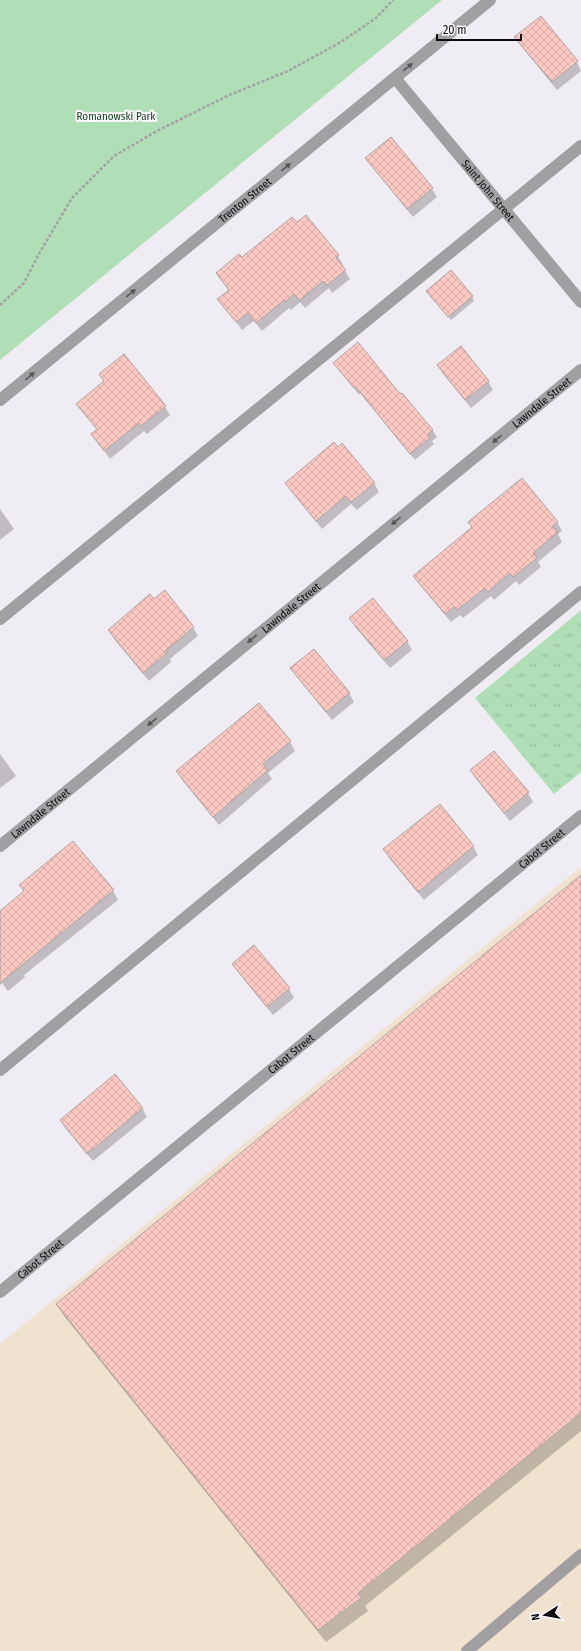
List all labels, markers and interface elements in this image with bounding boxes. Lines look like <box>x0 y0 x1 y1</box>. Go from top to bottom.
scale bar <box>437 16 521 42</box>
text: 20 m <box>443 23 467 37</box>
one-way arrow <box>403 63 414 72</box>
park label: Romanowski Park <box>77 110 156 123</box>
street label: Saint John Street <box>459 157 517 224</box>
one-way arrow <box>280 163 291 171</box>
street label: Trenton Street <box>216 175 274 226</box>
one-way arrow <box>125 289 136 298</box>
one-way arrow <box>25 371 36 380</box>
street label: Lawndale Street <box>510 375 574 431</box>
one-way arrow <box>491 435 502 443</box>
one-way arrow <box>391 517 402 526</box>
street label: Lawndale Street <box>259 580 324 636</box>
one-way arrow <box>247 635 258 644</box>
one-way arrow <box>146 717 157 726</box>
street label: Lawndale Street <box>8 785 73 841</box>
street label: Cabot Street <box>516 826 568 871</box>
street label: Cabot Street <box>265 1031 317 1077</box>
street label: Cabot Street <box>15 1236 67 1282</box>
north arrow <box>525 1595 565 1635</box>
text: N <box>529 1612 543 1621</box>

